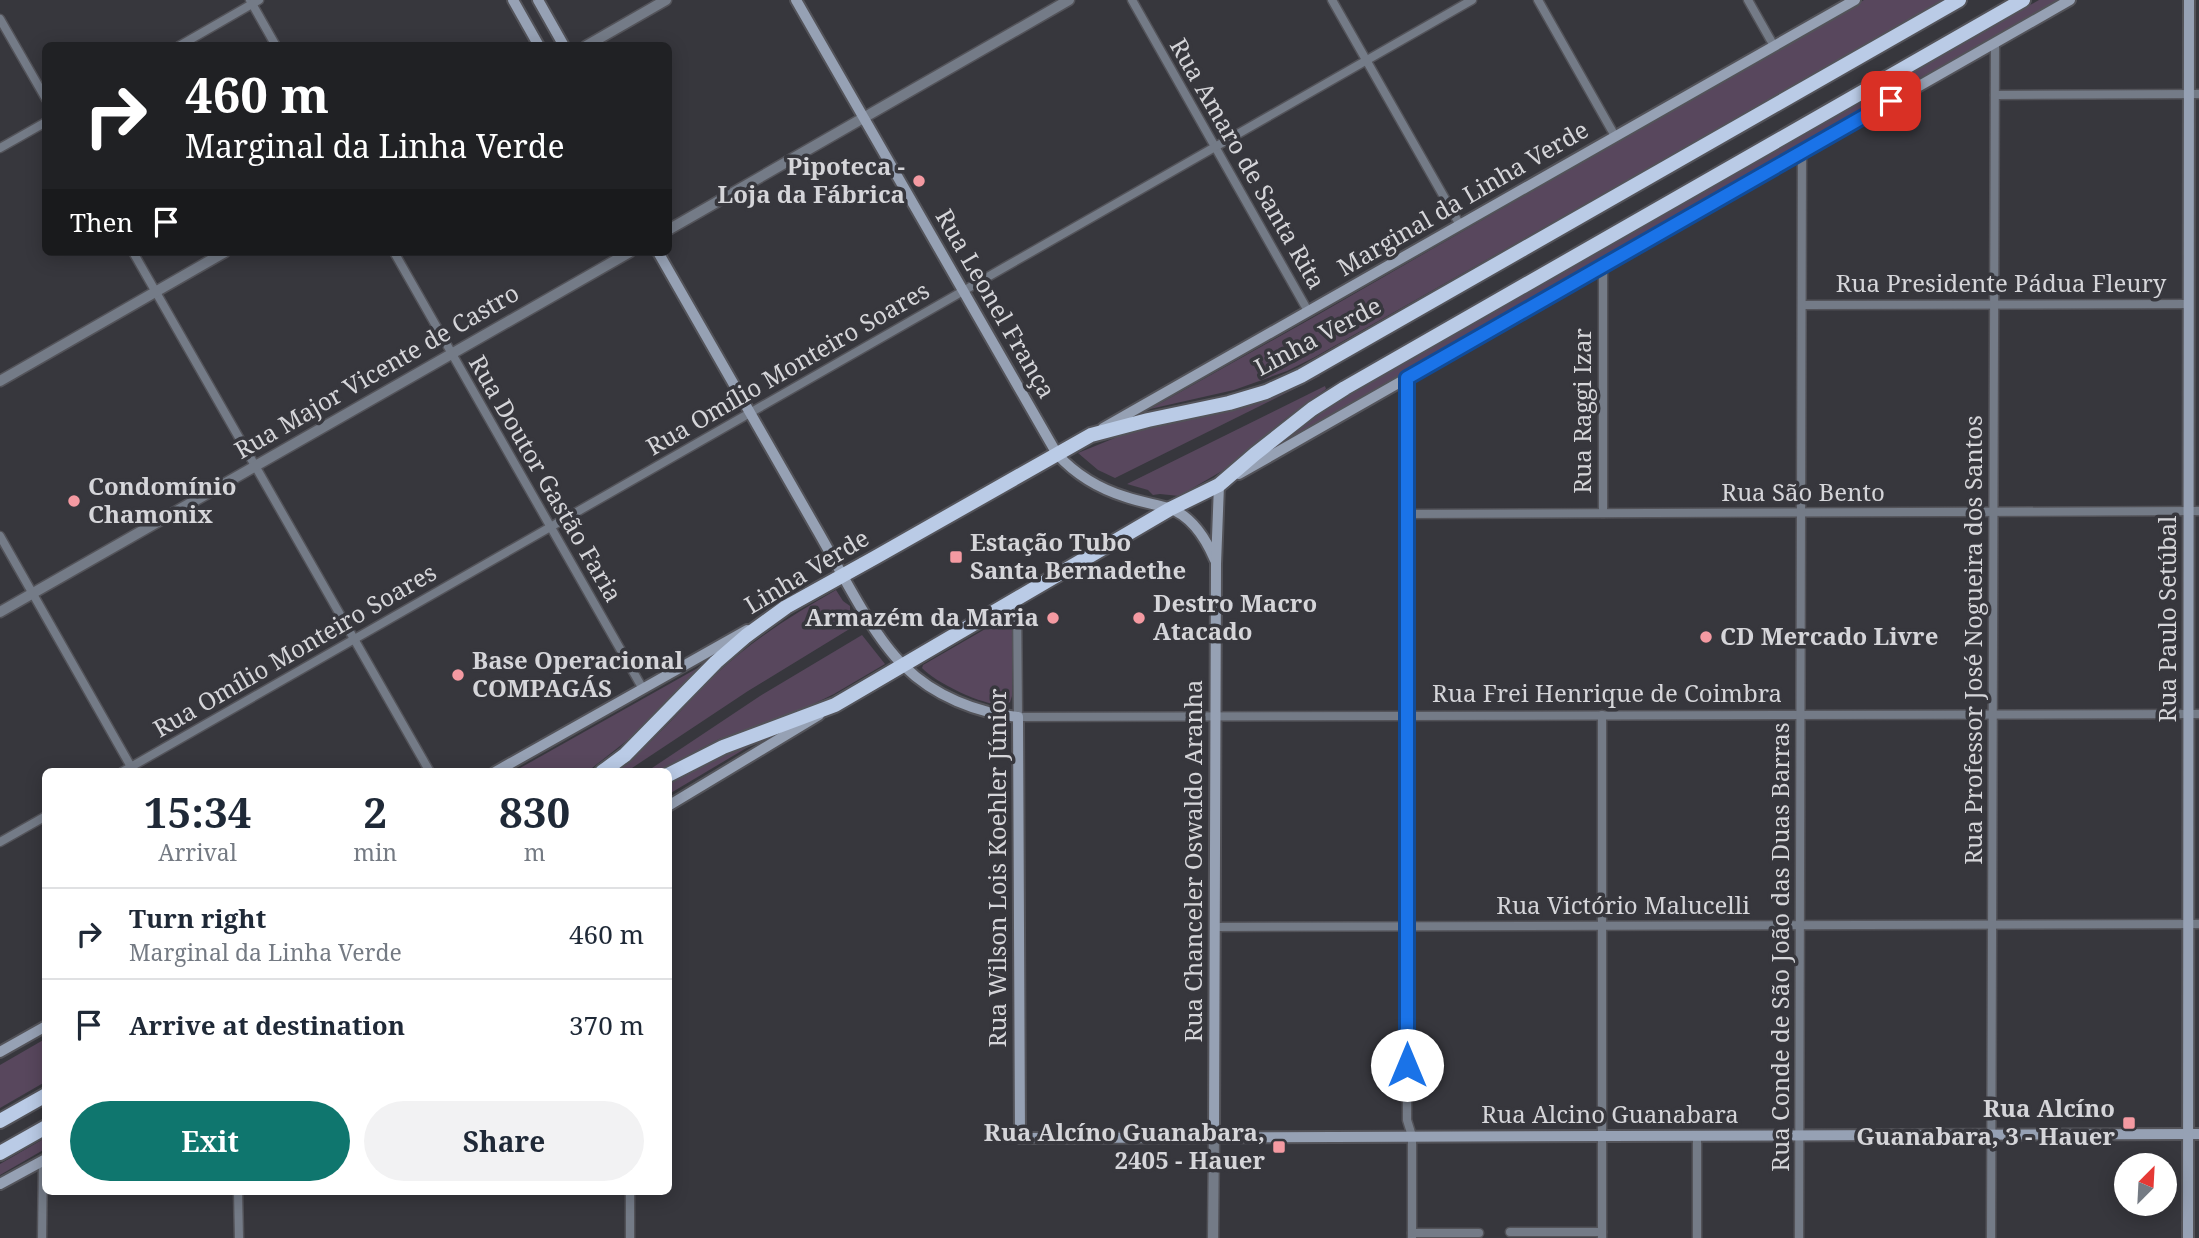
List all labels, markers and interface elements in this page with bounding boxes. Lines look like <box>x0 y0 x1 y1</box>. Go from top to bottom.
street label: Rua Amaro de Santa Rita <box>1163 32 1334 295</box>
text: 460 m <box>185 61 329 127</box>
icon: right <box>70 70 161 161</box>
pin <box>1861 71 1921 131</box>
icon: arrive <box>1872 82 1910 120</box>
street label: Marginal da Linha Verde <box>1331 112 1594 283</box>
text: Marginal da Linha Verde <box>185 124 565 167</box>
place label: Pipoteca - Loja da Fábrica <box>717 149 905 210</box>
marker: Pipoteca - Loja da Fábrica <box>911 173 927 189</box>
street label: Rua Leonel França <box>929 202 1064 404</box>
icon: arrive <box>147 203 185 241</box>
text: Then <box>70 204 133 240</box>
street label: Rua Presidente Pádua Fleury <box>1836 266 2167 299</box>
street label: Rua Omílio Monteiro Soares <box>640 273 935 462</box>
street label: Rua Major Vicente de Castro <box>228 276 525 466</box>
street label: Linha Verde <box>1248 288 1387 383</box>
street label: Rua Raggi Izar <box>1565 328 1598 494</box>
street label: Rua Doutor Gastão Faria <box>462 349 631 608</box>
street label: Rua Professor José Nogueira dos Santos <box>1956 415 1989 865</box>
place label: Condomínio Chamonix <box>88 469 236 530</box>
street label: Rua São Bento <box>1721 475 1885 508</box>
marker: Condomínio Chamonix <box>66 493 82 509</box>
street label: Rua Paulo Setúbal <box>2150 515 2183 722</box>
street label: Linha Verde <box>738 521 875 621</box>
place label: Estação Tubo Santa Bernadethe <box>970 525 1186 586</box>
marker: Estação Tubo Santa Bernadethe <box>948 549 964 565</box>
street label: Rua Omílio Monteiro Soares <box>147 555 442 744</box>
place label: Destro Macro Atacado <box>1153 586 1317 647</box>
place label: Armazém da Maria <box>805 600 1039 633</box>
marker: Armazém da Maria <box>1045 610 1061 626</box>
marker: Destro Macro Atacado <box>1131 610 1147 626</box>
place label: CD Mercado Livre <box>1720 619 1938 652</box>
marker: CD Mercado Livre <box>1698 629 1714 645</box>
place label: Base Operacional COMPAGÁS <box>472 643 684 704</box>
marker: Base Operacional COMPAGÁS <box>450 667 466 683</box>
street label: Rua Frei Henrique de Coimbra <box>1432 676 1782 709</box>
street label: Rua Chanceler Oswaldo Aranha <box>1176 680 1209 1042</box>
street label: Rua Wilson Lois Koehler Júnior <box>980 688 1013 1048</box>
street label: Rua Conde de São João das Duas Barras <box>1763 722 1796 1172</box>
text: 15:34 <box>144 783 251 840</box>
text: 2 <box>363 783 387 840</box>
text: 830 <box>499 783 570 840</box>
text: Arrival <box>158 836 237 868</box>
text: min <box>353 836 397 868</box>
text: m <box>524 836 545 868</box>
street label: Rua Victório Malucelli <box>1496 888 1750 921</box>
text: Turn right <box>129 900 266 936</box>
icon: right <box>70 915 108 953</box>
text: 460 m <box>569 916 644 952</box>
text: Marginal da Linha Verde <box>129 936 402 968</box>
icon: arrive <box>70 1006 108 1044</box>
text: Arrive at destination <box>129 1007 405 1043</box>
text: 370 m <box>569 1007 644 1043</box>
position arrow <box>1370 1028 1444 1102</box>
place label: Rua Alcíno Guanabara, 3 - Hauer <box>1856 1091 2115 1152</box>
street label: Rua Alcino Guanabara <box>1481 1097 1739 1130</box>
button: Exit <box>70 1101 350 1181</box>
button: Share <box>364 1101 644 1181</box>
place label: Rua Alcíno Guanabara, 2405 - Hauer <box>984 1115 1265 1176</box>
marker: Rua Alcíno Guanabara, 3 - Hauer <box>2121 1115 2137 1131</box>
marker: Rua Alcíno Guanabara, 2405 - Hauer <box>1271 1139 1287 1155</box>
north arrow <box>2114 1153 2177 1216</box>
map controls <box>2114 1153 2177 1216</box>

